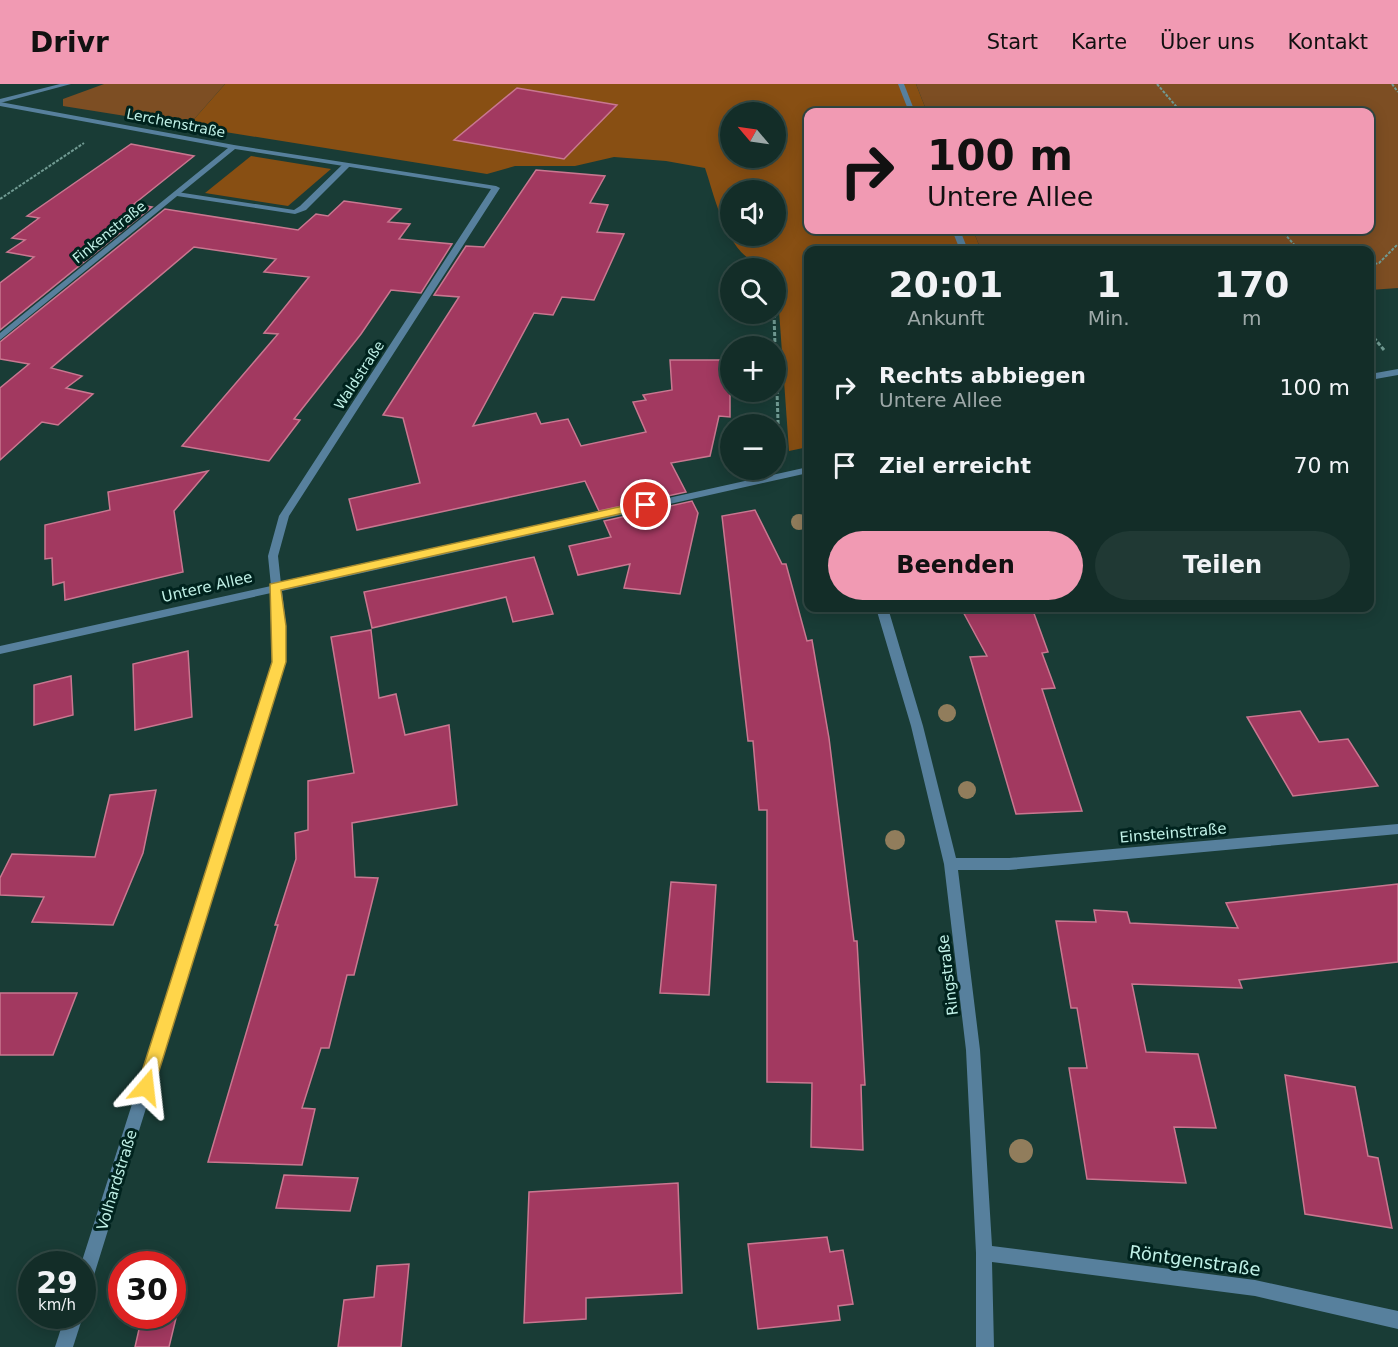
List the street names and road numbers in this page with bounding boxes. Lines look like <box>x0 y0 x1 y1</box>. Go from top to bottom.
street label: Lerchenstraße <box>125 106 227 140</box>
street label: Finkenstraße <box>69 198 149 266</box>
street label: Waldstraße <box>331 338 387 412</box>
street label: Untere Allee <box>160 568 254 606</box>
street label: Einsteinstraße <box>1119 819 1227 847</box>
street label: Ringstraße <box>934 934 962 1016</box>
street label: Volhardstraße <box>93 1127 141 1233</box>
street label: Röntgenstraße <box>1128 1241 1262 1280</box>

